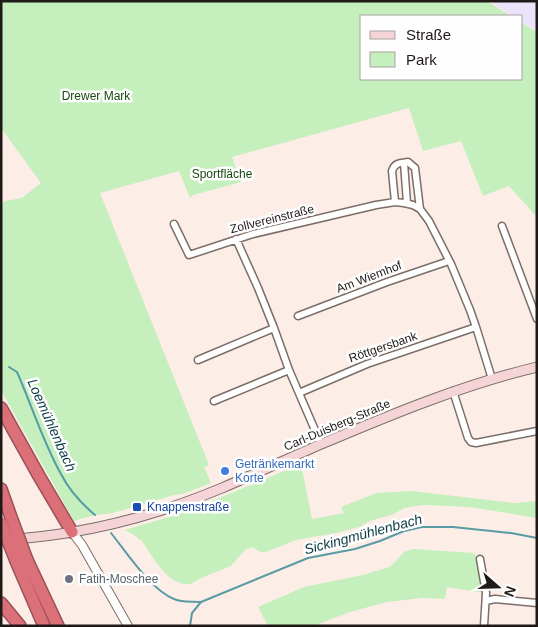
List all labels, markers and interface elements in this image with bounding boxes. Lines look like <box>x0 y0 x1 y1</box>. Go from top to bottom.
legend <box>360 15 523 80</box>
text: Straße <box>406 26 451 43</box>
text: Park <box>406 51 437 68</box>
park label: Drewer Mark <box>62 89 131 103</box>
park label: Sportfläche <box>192 167 253 181</box>
street label: Zollvereinstraße <box>229 202 316 236</box>
street label: Am Wiemhof <box>334 258 404 296</box>
street label: Röttgersbank <box>347 328 420 365</box>
water label: Loemühlenbach <box>24 376 80 474</box>
street label: Carl-Duisberg-Straße <box>282 396 393 454</box>
place label: Getränkemarkt Korte <box>235 457 315 485</box>
marker: Getränkemarkt Korte <box>219 465 231 477</box>
place label: Knappenstraße <box>147 500 229 514</box>
marker: Knappenstraße <box>131 501 143 513</box>
water label: Sickingmühlenbach <box>302 511 424 557</box>
north arrow <box>473 562 523 612</box>
place label: Fatih-Moschee <box>79 572 159 586</box>
marker: Fatih-Moschee <box>63 573 75 585</box>
text: N <box>501 584 519 599</box>

